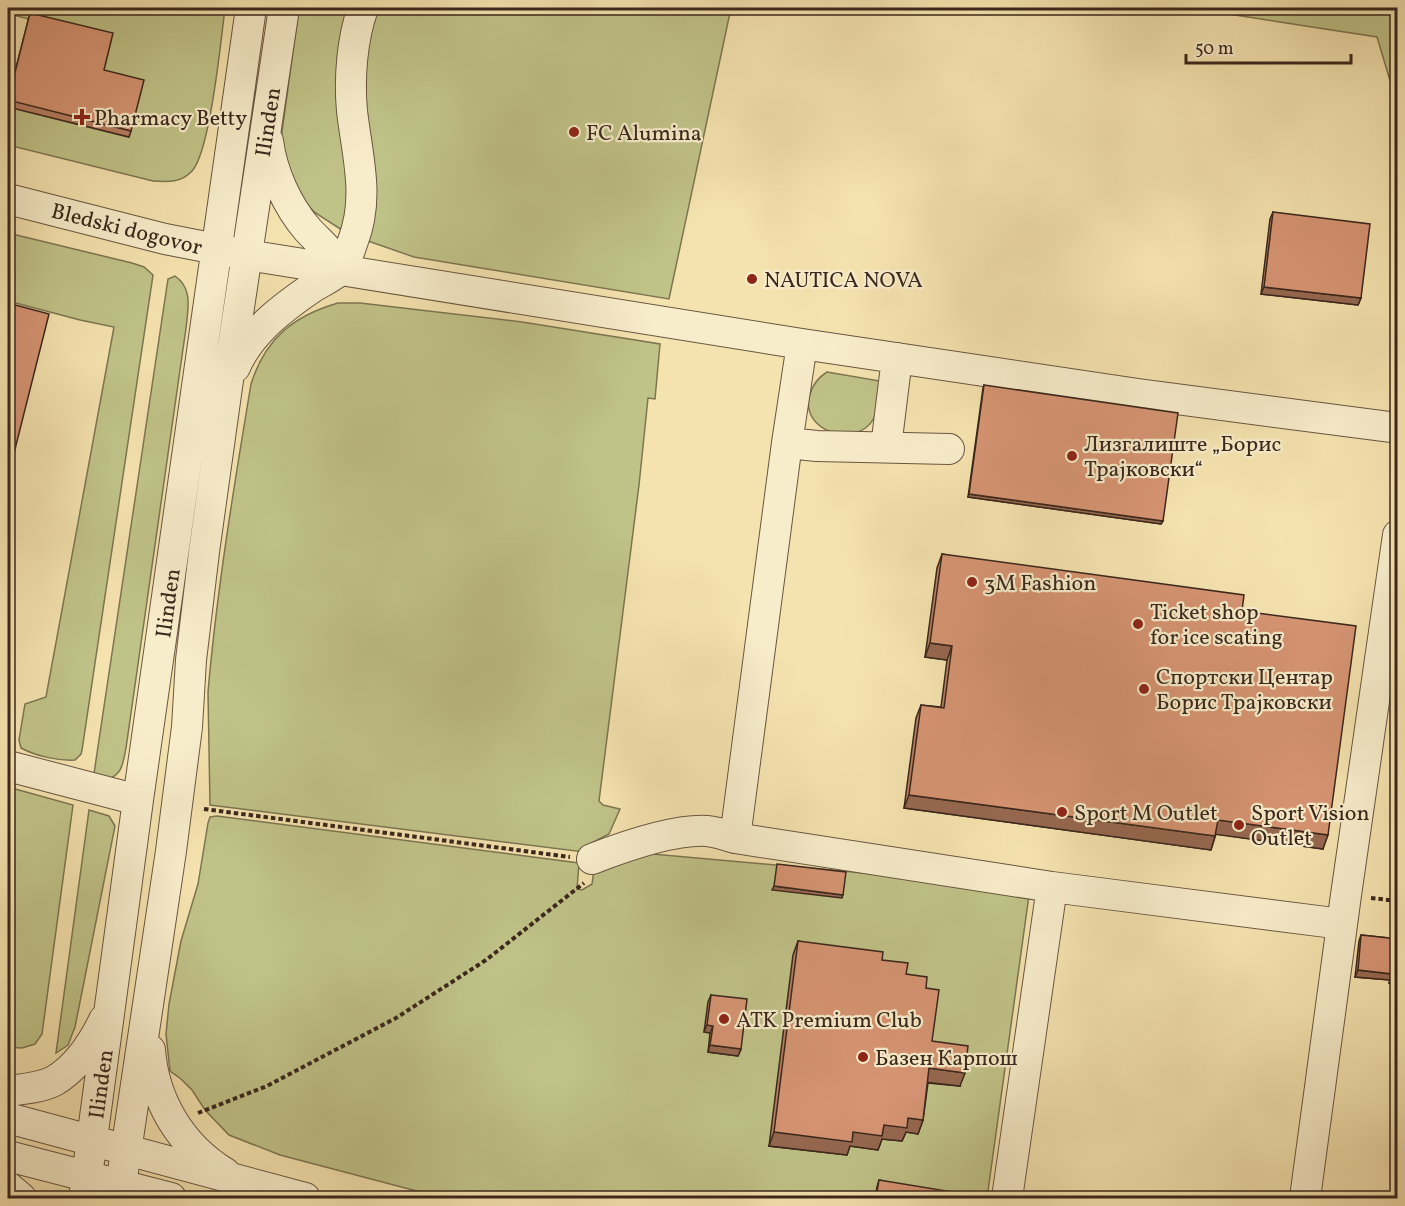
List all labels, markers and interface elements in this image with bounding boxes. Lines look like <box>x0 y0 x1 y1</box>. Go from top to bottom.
scale bar <box>1186 27 1351 65</box>
text: 50 m <box>1195 37 1234 62</box>
street label: Ilinden <box>249 85 290 159</box>
place label: Pharmacy Betty <box>94 104 247 135</box>
marker: Pharmacy Betty <box>75 110 89 124</box>
place label: FC Alumina <box>586 119 702 150</box>
marker: FC Alumina <box>567 125 581 139</box>
street label: Bledski dogovor <box>48 197 205 264</box>
place label: NAUTICA NOVA <box>764 266 923 297</box>
marker: NAUTICA NOVA <box>745 272 759 286</box>
place label: Лизгалиште „Борис Трајковски“ <box>1084 430 1282 486</box>
marker: Лизгалиште „Борис Трајковски“ <box>1065 449 1079 463</box>
street label: Ilinden <box>149 566 190 640</box>
place label: 3M Fashion <box>984 569 1096 600</box>
marker: 3M Fashion <box>965 575 979 589</box>
place label: Ticket shop for ice scating <box>1150 598 1283 654</box>
marker: Ticket shop for ice scating <box>1131 617 1145 631</box>
place label: Спортски Центар Борис Трајковски <box>1156 663 1333 719</box>
marker: Спортски Центар Борис Трајковски <box>1137 682 1151 696</box>
place label: Sport M Outlet <box>1074 799 1218 830</box>
place label: Sport Vision Outlet <box>1251 799 1370 855</box>
marker: Sport M Outlet <box>1055 805 1069 819</box>
marker: Sport Vision Outlet <box>1232 818 1246 832</box>
place label: ATK Premium Club <box>736 1006 922 1037</box>
marker: ATK Premium Club <box>717 1012 731 1026</box>
place label: Базен Карпош <box>875 1044 1018 1075</box>
street label: Ilinden <box>82 1047 123 1121</box>
marker: Базен Карпош <box>856 1050 870 1064</box>

